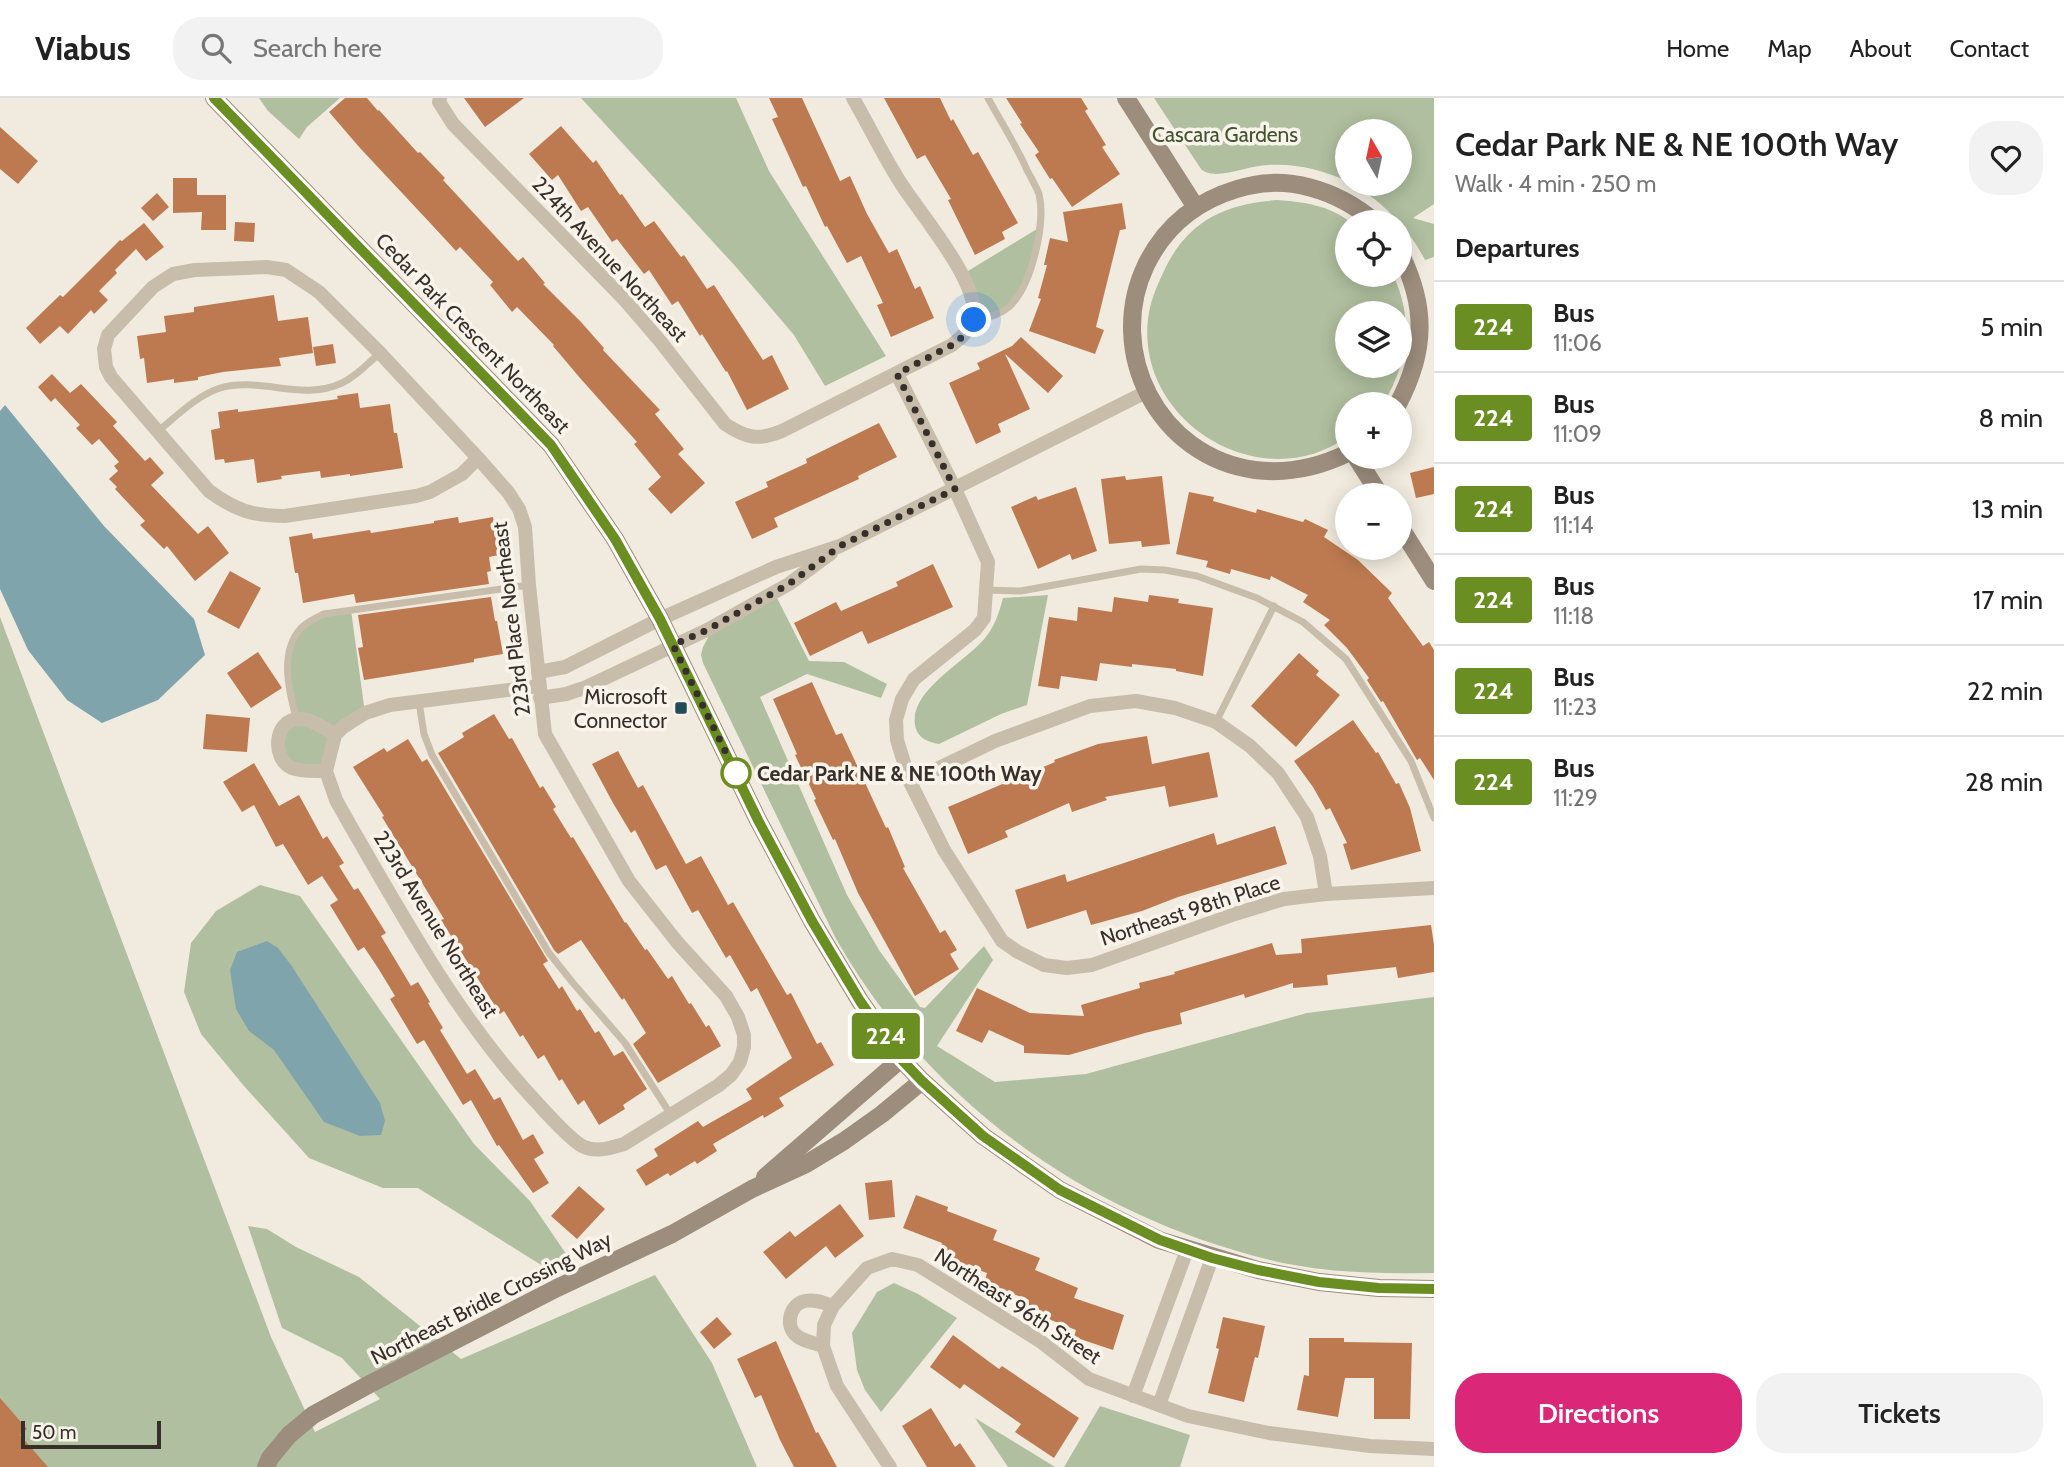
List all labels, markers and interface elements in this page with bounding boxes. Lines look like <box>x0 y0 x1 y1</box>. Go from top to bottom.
search box <box>173 17 663 80</box>
text: Viabus <box>35 28 131 68</box>
icon: search <box>197 29 235 67</box>
text: Search here <box>253 32 382 64</box>
text: Home <box>1666 34 1729 63</box>
text: Map <box>1767 34 1812 63</box>
text: About <box>1850 34 1912 63</box>
text: Contact <box>1950 34 2029 63</box>
north arrow <box>1335 119 1412 196</box>
map controls <box>1335 119 1412 560</box>
button: heart <box>1969 121 2043 195</box>
park label: Cascara Gardens <box>1152 122 1298 147</box>
text: Cedar Park NE & NE 100th Way <box>1455 124 1898 164</box>
text: Walk · 4 min · 250 m <box>1455 170 1657 198</box>
street label: 224th Avenue Northeast <box>527 171 693 347</box>
button: locate <box>1335 210 1412 287</box>
street label: Cedar Park Crescent Northeast <box>371 228 575 438</box>
text: Departures <box>1455 232 1579 264</box>
text: Bus <box>1553 297 1594 329</box>
button: layers <box>1335 301 1412 378</box>
your location <box>956 302 991 337</box>
text: 5 min <box>1980 311 2043 343</box>
text: 224 <box>1473 312 1514 341</box>
text: 11:06 <box>1553 329 1602 357</box>
text: Bus <box>1553 388 1594 420</box>
button: + <box>1335 392 1412 469</box>
text: 8 min <box>1979 402 2043 434</box>
text: 224 <box>1473 403 1514 432</box>
text: 11:09 <box>1553 420 1602 448</box>
text: Bus <box>1553 479 1594 511</box>
button: − <box>1335 483 1412 560</box>
text: 13 min <box>1972 493 2043 525</box>
text: 224 <box>1473 494 1514 523</box>
text: 11:14 <box>1553 511 1594 539</box>
street label: 223rd Place Northeast <box>487 520 535 718</box>
text: Bus <box>1553 570 1594 602</box>
text: 17 min <box>1973 584 2043 616</box>
text: 224 <box>1473 585 1514 614</box>
text: 11:18 <box>1553 602 1594 630</box>
text: Bus <box>1553 661 1594 693</box>
text: 22 min <box>1967 675 2043 707</box>
text: 224 <box>1473 676 1514 705</box>
place label: Microsoft Connector <box>574 684 667 733</box>
text: 11:23 <box>1553 693 1597 721</box>
marker: Microsoft Connector <box>673 700 689 716</box>
text: Bus <box>1553 752 1594 784</box>
marker: Cedar Park NE & NE 100th Way <box>721 758 751 788</box>
place label: Cedar Park NE & NE 100th Way <box>757 761 1042 786</box>
text: 28 min <box>1965 766 2043 798</box>
text: 224 <box>1473 767 1514 796</box>
text: 11:29 <box>1553 784 1598 812</box>
street label: 223rd Avenue Northeast <box>368 826 504 1022</box>
street label: Northeast 98th Place <box>1097 869 1283 951</box>
line badge: 224 <box>846 1013 926 1059</box>
text: 224 <box>866 1021 906 1050</box>
street label: Northeast Bridle Crossing Way <box>367 1226 616 1370</box>
street label: Northeast 96th Street <box>930 1243 1106 1369</box>
button: Directions <box>1455 1373 1742 1453</box>
button: Tickets <box>1756 1373 2043 1453</box>
scale bar <box>21 1418 161 1450</box>
text: 50 m <box>32 1421 76 1444</box>

